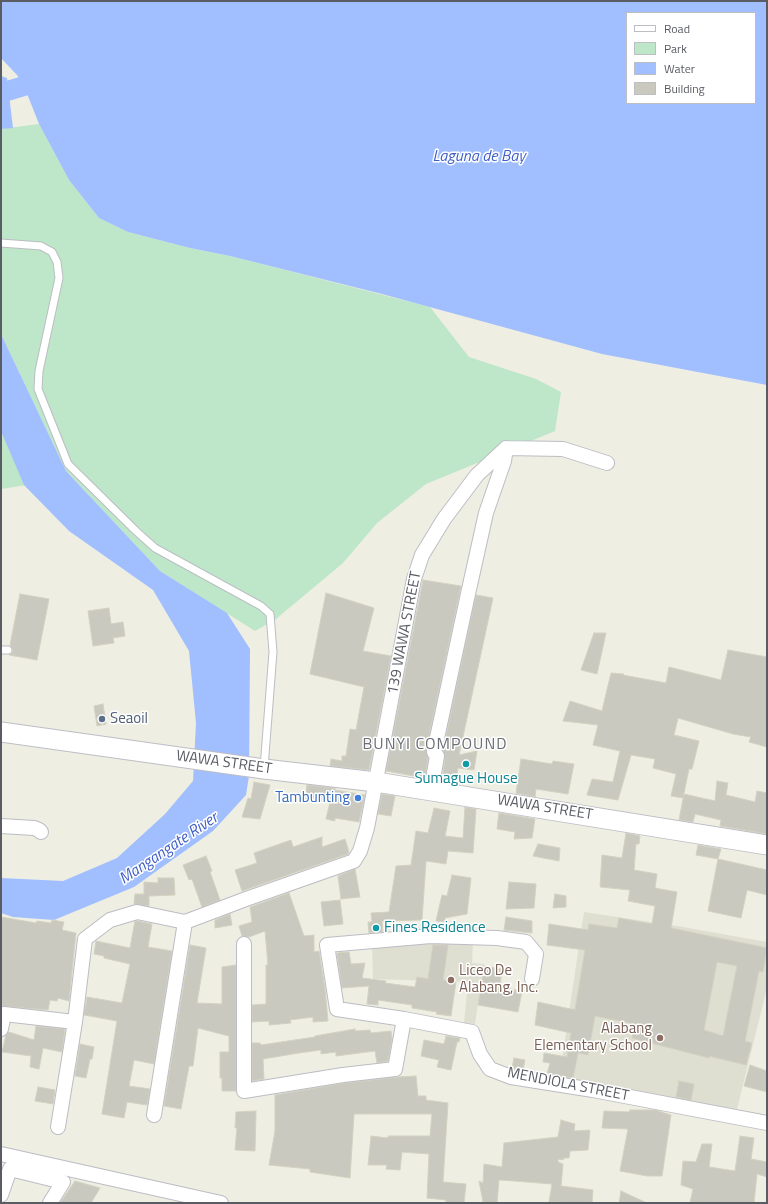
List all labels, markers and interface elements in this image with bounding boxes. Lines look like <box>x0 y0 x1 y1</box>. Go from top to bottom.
legend <box>626 12 756 104</box>
text: Road <box>664 19 690 38</box>
text: Park <box>664 39 687 58</box>
text: Water <box>664 59 695 78</box>
text: Building <box>664 79 705 98</box>
water label: Laguna de Bay <box>432 147 526 167</box>
street label: 139 WAWA STREET <box>384 570 426 696</box>
place label: Seaoil <box>110 710 148 728</box>
marker: Seaoil <box>97 714 107 724</box>
district label: BUNYI COMPOUND <box>362 735 508 755</box>
street label: WAWA STREET <box>175 747 273 779</box>
marker: Sumague House <box>461 759 471 769</box>
place label: Sumague House <box>414 770 518 788</box>
place label: Tambunting <box>275 789 350 807</box>
street label: WAWA STREET <box>496 792 594 824</box>
marker: Tambunting <box>353 793 363 803</box>
water label: Mangangate River <box>116 809 222 889</box>
place label: Fines Residence <box>384 919 486 937</box>
marker: Fines Residence <box>371 923 381 933</box>
place label: Liceo De Alabang, Inc. <box>459 962 538 997</box>
marker: Liceo De Alabang, Inc. <box>446 975 456 985</box>
place label: Alabang Elementary School <box>534 1020 652 1055</box>
marker: Alabang Elementary School <box>655 1033 665 1043</box>
street label: MENDIOLA STREET <box>506 1064 630 1106</box>

